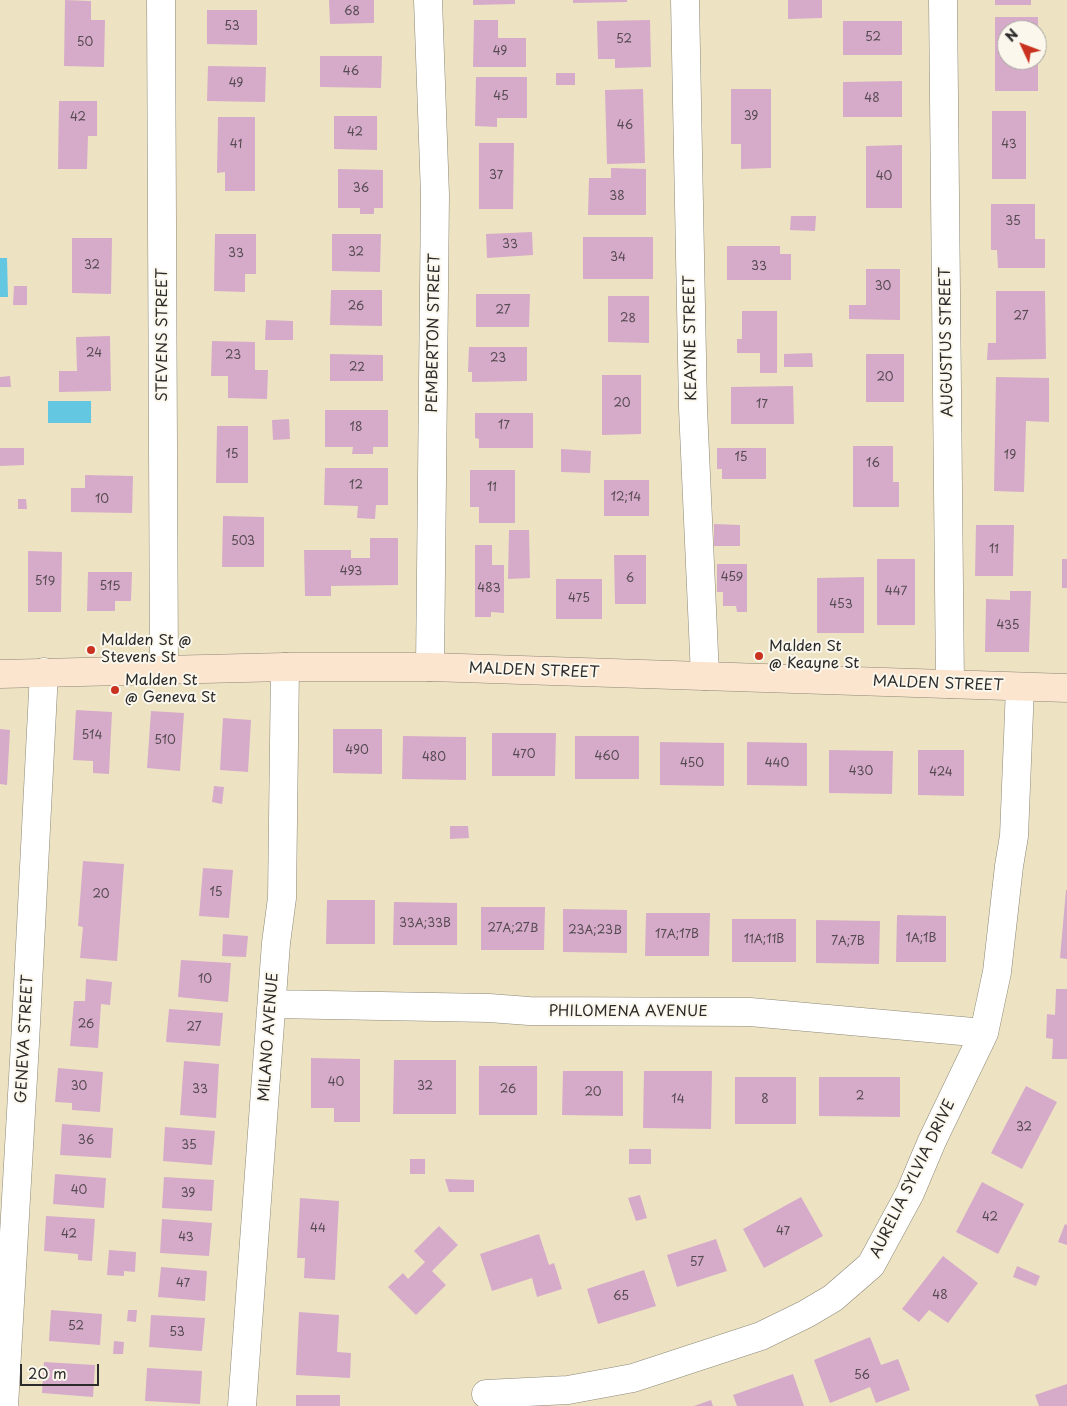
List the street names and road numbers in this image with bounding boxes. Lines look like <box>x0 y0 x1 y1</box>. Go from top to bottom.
street label: PEMBERTON STREET <box>424 253 444 413</box>
street label: AUGUSTUS STREET <box>937 267 957 417</box>
street label: STEVENS STREET <box>154 268 172 402</box>
street label: KEAYNE STREET <box>681 275 701 401</box>
street label: MALDEN STREET <box>468 660 600 682</box>
street label: MALDEN STREET <box>872 673 1004 695</box>
street label: MILANO AVENUE <box>256 972 282 1102</box>
street label: GENEVA STREET <box>13 974 37 1104</box>
street label: PHILOMENA AVENUE <box>548 1003 708 1021</box>
street label: AURELIA SYLVIA DRIVE <box>867 1097 959 1261</box>

